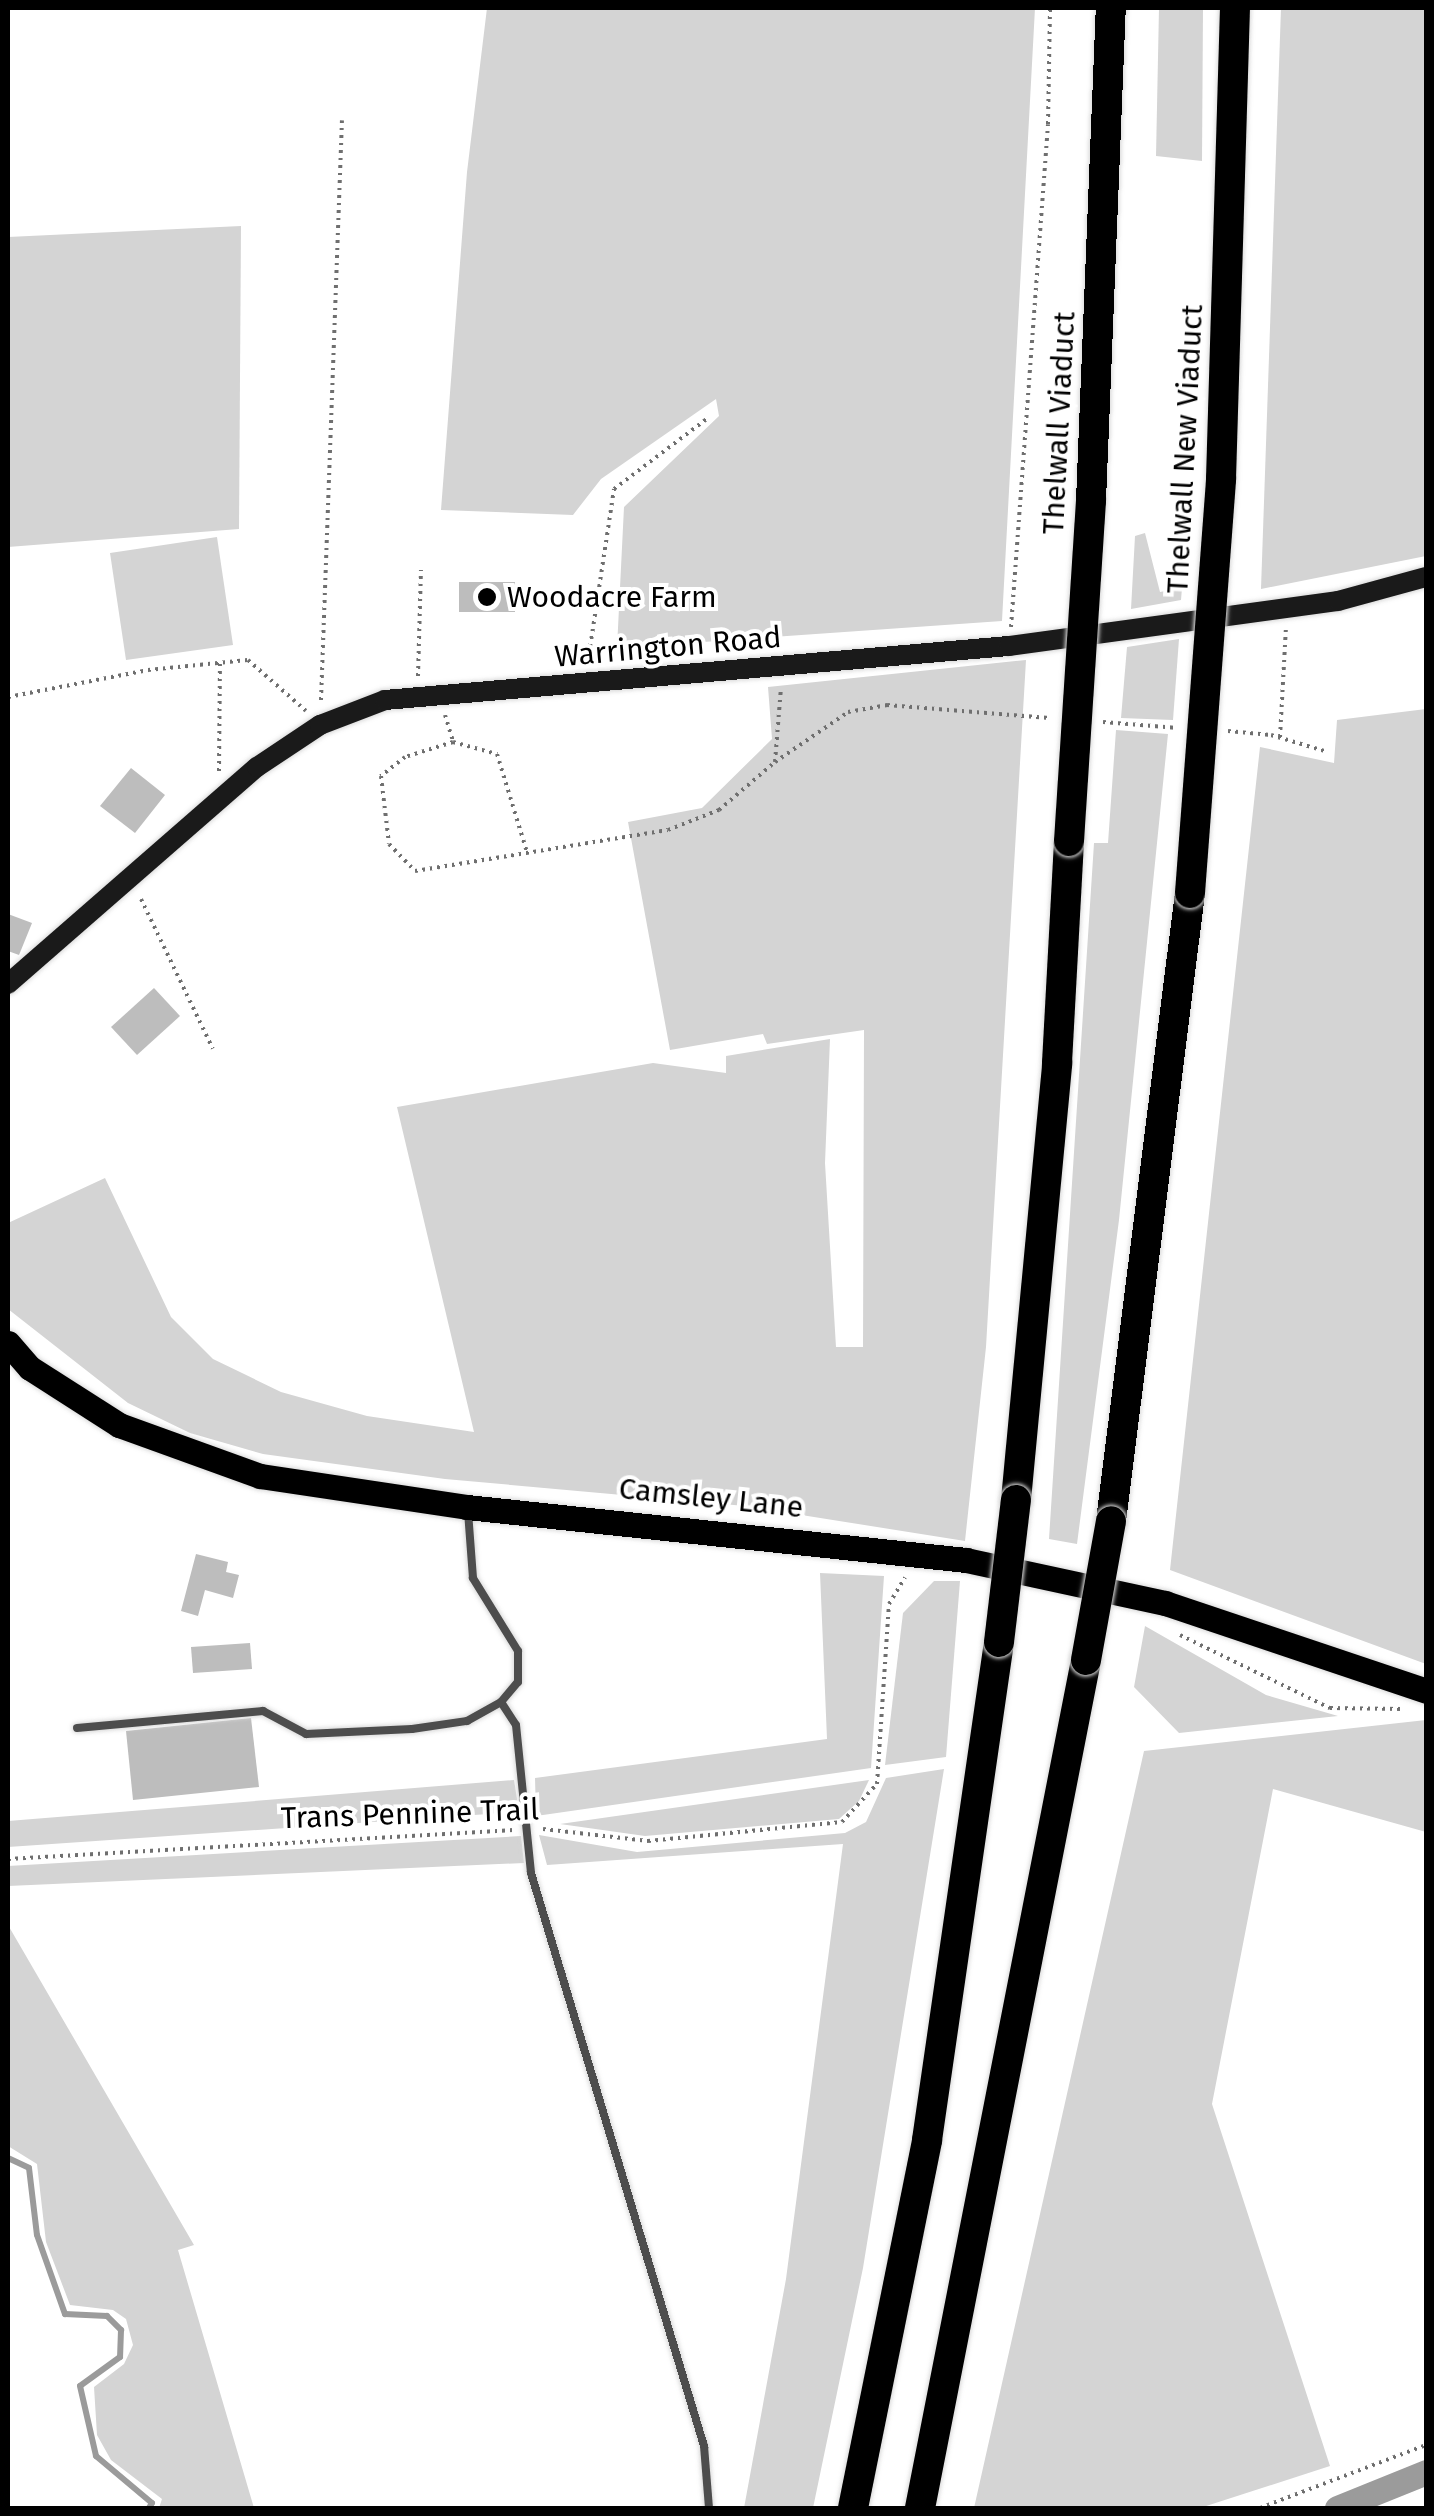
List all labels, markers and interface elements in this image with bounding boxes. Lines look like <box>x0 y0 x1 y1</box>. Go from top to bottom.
street label: Thelwall New Viaduct <box>1159 304 1211 594</box>
street label: Thelwall Viaduct <box>1035 311 1083 535</box>
place label: Woodacre Farm <box>507 579 717 615</box>
marker: Woodacre Farm <box>476 586 498 608</box>
street label: Warrington Road <box>553 619 783 675</box>
street label: Camsley Lane <box>617 1470 805 1526</box>
street label: Trans Pennine Trail <box>280 1792 540 1836</box>

